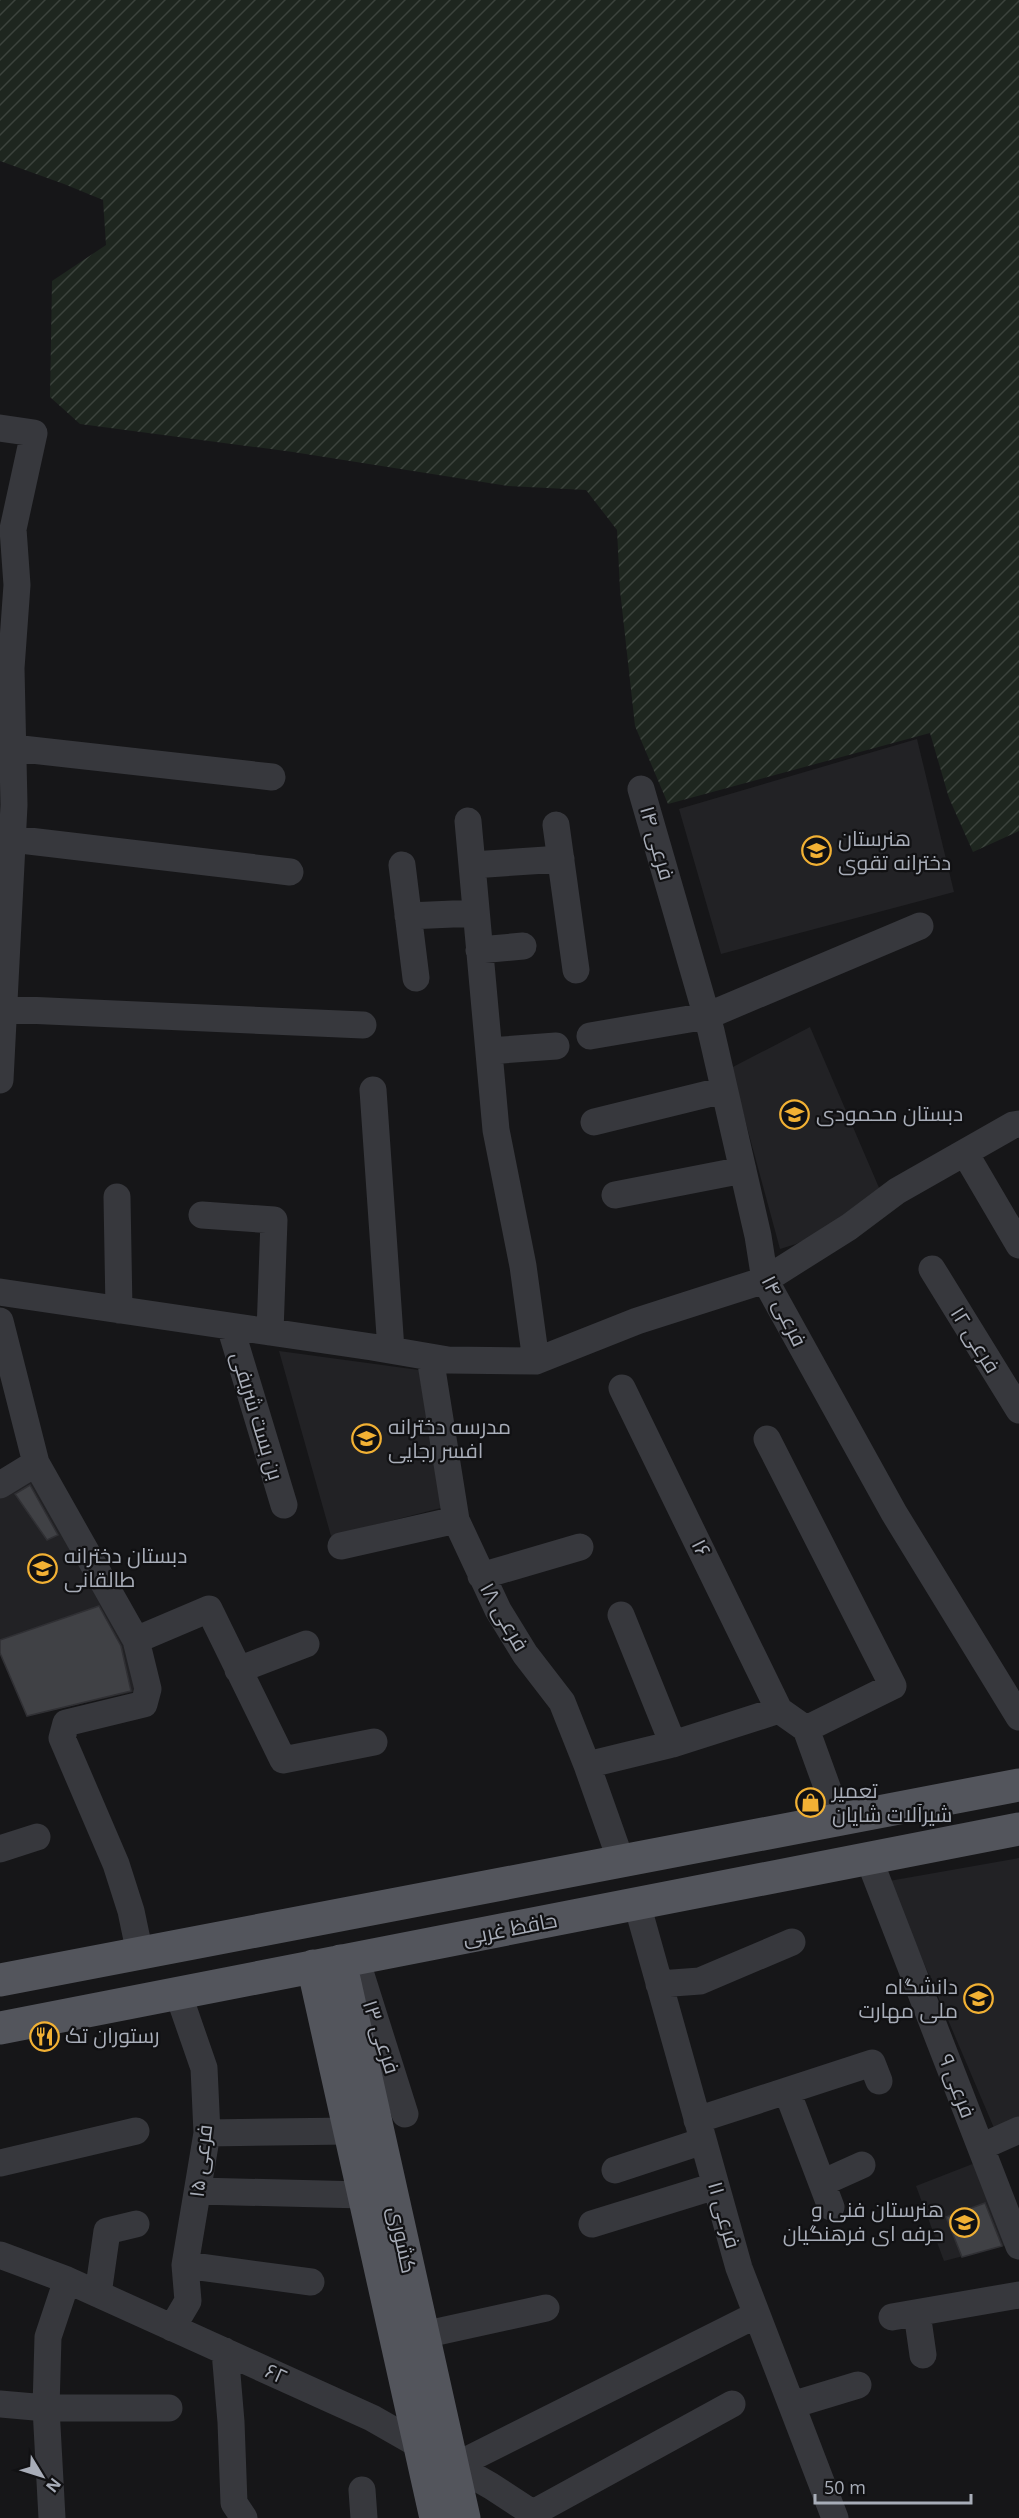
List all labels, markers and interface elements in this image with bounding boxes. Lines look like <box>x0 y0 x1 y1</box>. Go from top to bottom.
street label: فرعی ۱۴ <box>634 802 682 883</box>
place label: هنرستان دخترانه تقوی <box>838 824 951 876</box>
school or university icon: هنرستان دخترانه تقوی <box>801 835 833 867</box>
school or university icon: دبستان محمودی <box>779 1098 811 1130</box>
place label: دبستان محمودی <box>816 1099 963 1127</box>
street label: فرعی ۱۴ <box>756 1270 814 1351</box>
street label: فرعی ۱۲ <box>945 1301 1007 1378</box>
street label: بن بست شریفی <box>225 1348 291 1483</box>
place label: مدرسه دخترانه افسر رجایی <box>388 1412 511 1464</box>
school or university icon: مدرسه دخترانه افسر رجایی <box>351 1423 383 1455</box>
street label: ۱۶ <box>686 1534 718 1561</box>
place label: دبستان دخترانه طالقانی <box>64 1541 187 1593</box>
school or university icon: دبستان دخترانه طالقانی <box>27 1552 59 1584</box>
street label: فرعی ۱۸ <box>474 1577 536 1656</box>
place label: تعمیر شیرآلات شایان <box>831 1776 952 1828</box>
shop icon: تعمیر شیرآلات شایان <box>795 1787 827 1819</box>
street label: حافظ غربی <box>460 1905 559 1951</box>
place label: دانشگاه ملی مهارت <box>858 1972 958 2024</box>
school or university icon: دانشگاه ملی مهارت <box>963 1983 995 2015</box>
street label: فرعی ۱۳ <box>357 1996 407 2077</box>
restaurant icon: رستوران تک <box>28 2020 60 2052</box>
place label: رستوران تک <box>65 2021 160 2049</box>
street label: فرعی ۹ <box>933 2050 983 2122</box>
street label: فرعی ۱۵ <box>182 2123 218 2199</box>
street label: فرعی ۱۱ <box>702 2178 748 2251</box>
place label: هنرستان فنی و حرفه ای فرهنگیان <box>783 2195 944 2247</box>
street label: کشوری <box>382 2204 424 2276</box>
school or university icon: هنرستان فنی و حرفه ای فرهنگیان <box>949 2206 981 2238</box>
street label: ۶۲ <box>261 2356 292 2390</box>
north arrow <box>12 2446 72 2506</box>
scale bar <box>815 2467 971 2505</box>
text: N <box>41 2473 66 2497</box>
text: 50 m <box>824 2475 866 2499</box>

